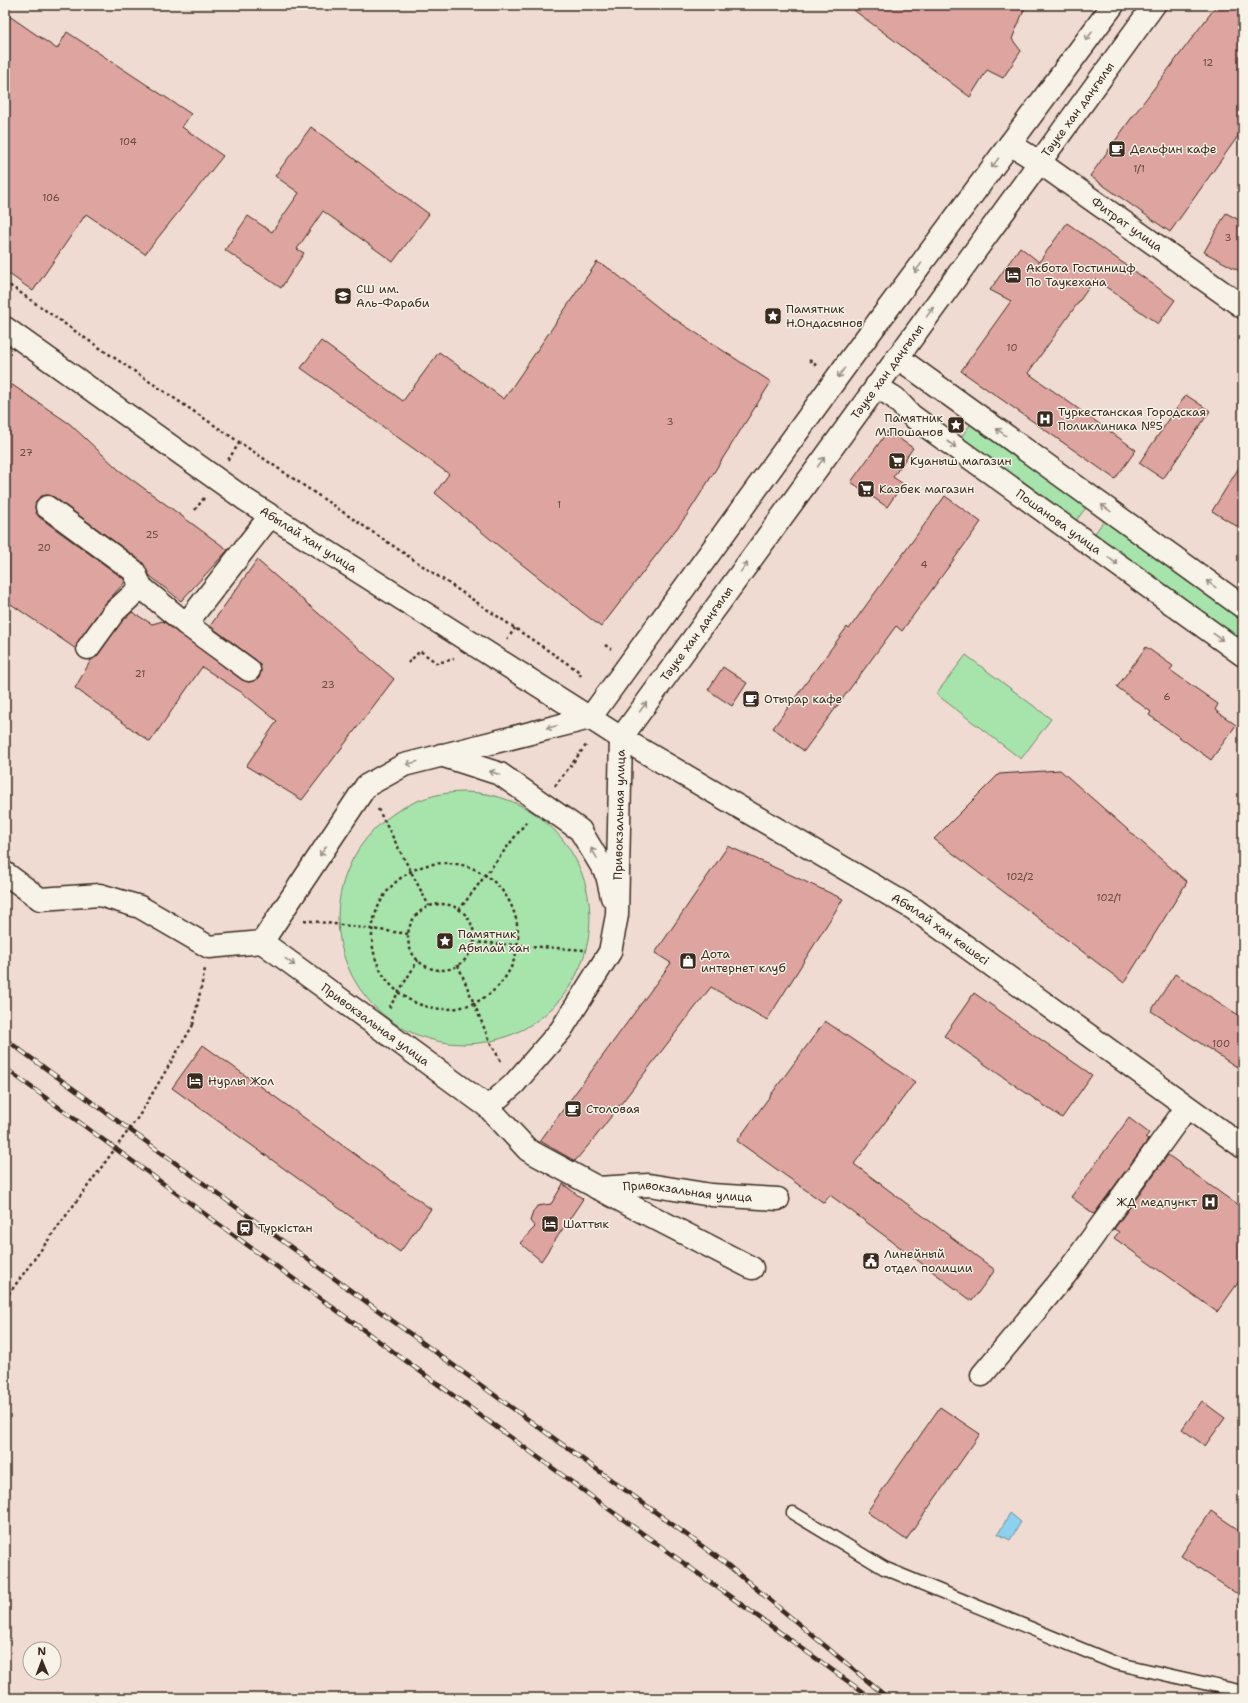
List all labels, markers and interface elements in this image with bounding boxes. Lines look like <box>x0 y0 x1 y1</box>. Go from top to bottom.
one-way arrow <box>1085 31 1093 42</box>
house number: 12 <box>1203 56 1213 69</box>
street label: Тәуке хан даңғылы <box>1038 59 1118 160</box>
house number: 104 <box>119 135 137 148</box>
cafe icon: Дельфин кафе <box>1107 139 1127 159</box>
place label: Дельфин кафе <box>1130 141 1217 157</box>
one-way arrow <box>991 158 999 169</box>
house number: 1/1 <box>1133 162 1145 175</box>
house number: 106 <box>42 191 60 204</box>
street label: Фитрат улица <box>1088 194 1166 256</box>
house number: 3 <box>1225 231 1232 244</box>
place label: Акбота Гостиницф По Таукехана <box>1026 260 1135 290</box>
one-way arrow <box>914 262 922 273</box>
hotel icon: Акбота Гостиницф По Таукехана <box>1003 265 1023 285</box>
place label: СШ им. Аль-Фараби <box>356 281 430 311</box>
school or university icon: СШ им. Аль-Фараби <box>333 286 353 306</box>
place label: Памятник Н.Ондасынов <box>786 301 863 331</box>
place icon: Памятник Н.Ондасынов <box>763 306 783 326</box>
one-way arrow <box>926 306 934 317</box>
street label: Тәуке хан даңғылы <box>847 321 927 423</box>
house number: 10 <box>1007 341 1017 354</box>
one-way arrow <box>837 367 845 378</box>
place label: Туркестанская Городская Поликлиника №5 <box>1058 404 1206 434</box>
hospital icon: Туркестанская Городская Поликлиника №5 <box>1035 409 1055 429</box>
place label: Памятник М.Пошанов <box>875 410 944 440</box>
house number: 3 <box>667 415 674 428</box>
place icon: Памятник М.Пошанов <box>946 415 966 435</box>
one-way arrow <box>996 428 1007 436</box>
one-way arrow <box>945 440 956 448</box>
house number: 27 <box>19 446 33 459</box>
supermarket icon: Куаныш магазин <box>887 451 907 471</box>
place label: Куаныш магазин <box>910 453 1012 469</box>
one-way arrow <box>817 457 825 468</box>
supermarket icon: Казбек магазин <box>856 479 876 499</box>
place label: Казбек магазин <box>879 481 974 497</box>
street label: Пошанова улица <box>1013 486 1105 558</box>
house number: 1 <box>557 498 561 511</box>
street label: Абылай хан улица <box>257 503 360 577</box>
one-way arrow <box>1101 504 1112 512</box>
house number: 25 <box>146 528 158 541</box>
house number: 20 <box>37 541 51 554</box>
one-way arrow <box>1107 557 1118 565</box>
house number: 4 <box>921 558 928 571</box>
one-way arrow <box>740 562 748 573</box>
one-way arrow <box>1206 580 1217 589</box>
street label: Тәуке хан даңғылы <box>657 583 737 685</box>
one-way arrow <box>1212 633 1223 641</box>
house number: 21 <box>135 667 145 680</box>
house number: 23 <box>321 678 335 691</box>
cafe icon: Отырар кафе <box>741 689 761 709</box>
house number: 6 <box>1164 690 1171 703</box>
place label: Отырар кафе <box>764 691 843 707</box>
one-way arrow <box>639 701 648 712</box>
one-way arrow <box>546 724 559 732</box>
street label: Привокзальная улица <box>610 749 629 880</box>
one-way arrow <box>406 760 419 767</box>
one-way arrow <box>489 768 501 776</box>
one-way arrow <box>319 845 327 856</box>
one-way arrow <box>589 847 597 859</box>
house number: 102/2 <box>1006 870 1034 883</box>
street label: Абылай хан көшесі <box>889 890 992 969</box>
house number: 102/1 <box>1097 891 1121 904</box>
place label: Памятник Абылай хан <box>458 926 530 956</box>
place icon: Памятник Абылай хан <box>435 931 455 951</box>
place label: Дота интернет клуб <box>701 946 786 976</box>
shop icon: Дота интернет клуб <box>678 951 698 971</box>
one-way arrow <box>284 958 295 967</box>
street label: Привокзальная улица <box>318 980 433 1070</box>
house number: 100 <box>1212 1037 1230 1050</box>
hotel icon: Нурлы Жол <box>185 1071 205 1091</box>
place label: Нурлы Жол <box>208 1073 274 1089</box>
cafe icon: Столовая <box>563 1099 583 1119</box>
place label: Столовая <box>586 1101 640 1117</box>
street label: Привокзальная улица <box>622 1177 753 1205</box>
hospital icon: ЖД медпункт <box>1200 1192 1220 1212</box>
place label: ЖД медпункт <box>1117 1194 1198 1210</box>
hotel icon: Шаттык <box>540 1214 560 1234</box>
place label: Шаттык <box>563 1216 610 1232</box>
station icon: Түркістан <box>235 1218 255 1238</box>
place label: Түркістан <box>258 1220 313 1236</box>
place label: Линейный отдел полиции <box>884 1246 973 1276</box>
public building icon: Линейный отдел полиции <box>861 1251 881 1271</box>
north arrow <box>22 1641 62 1681</box>
text: N <box>37 1644 47 1659</box>

